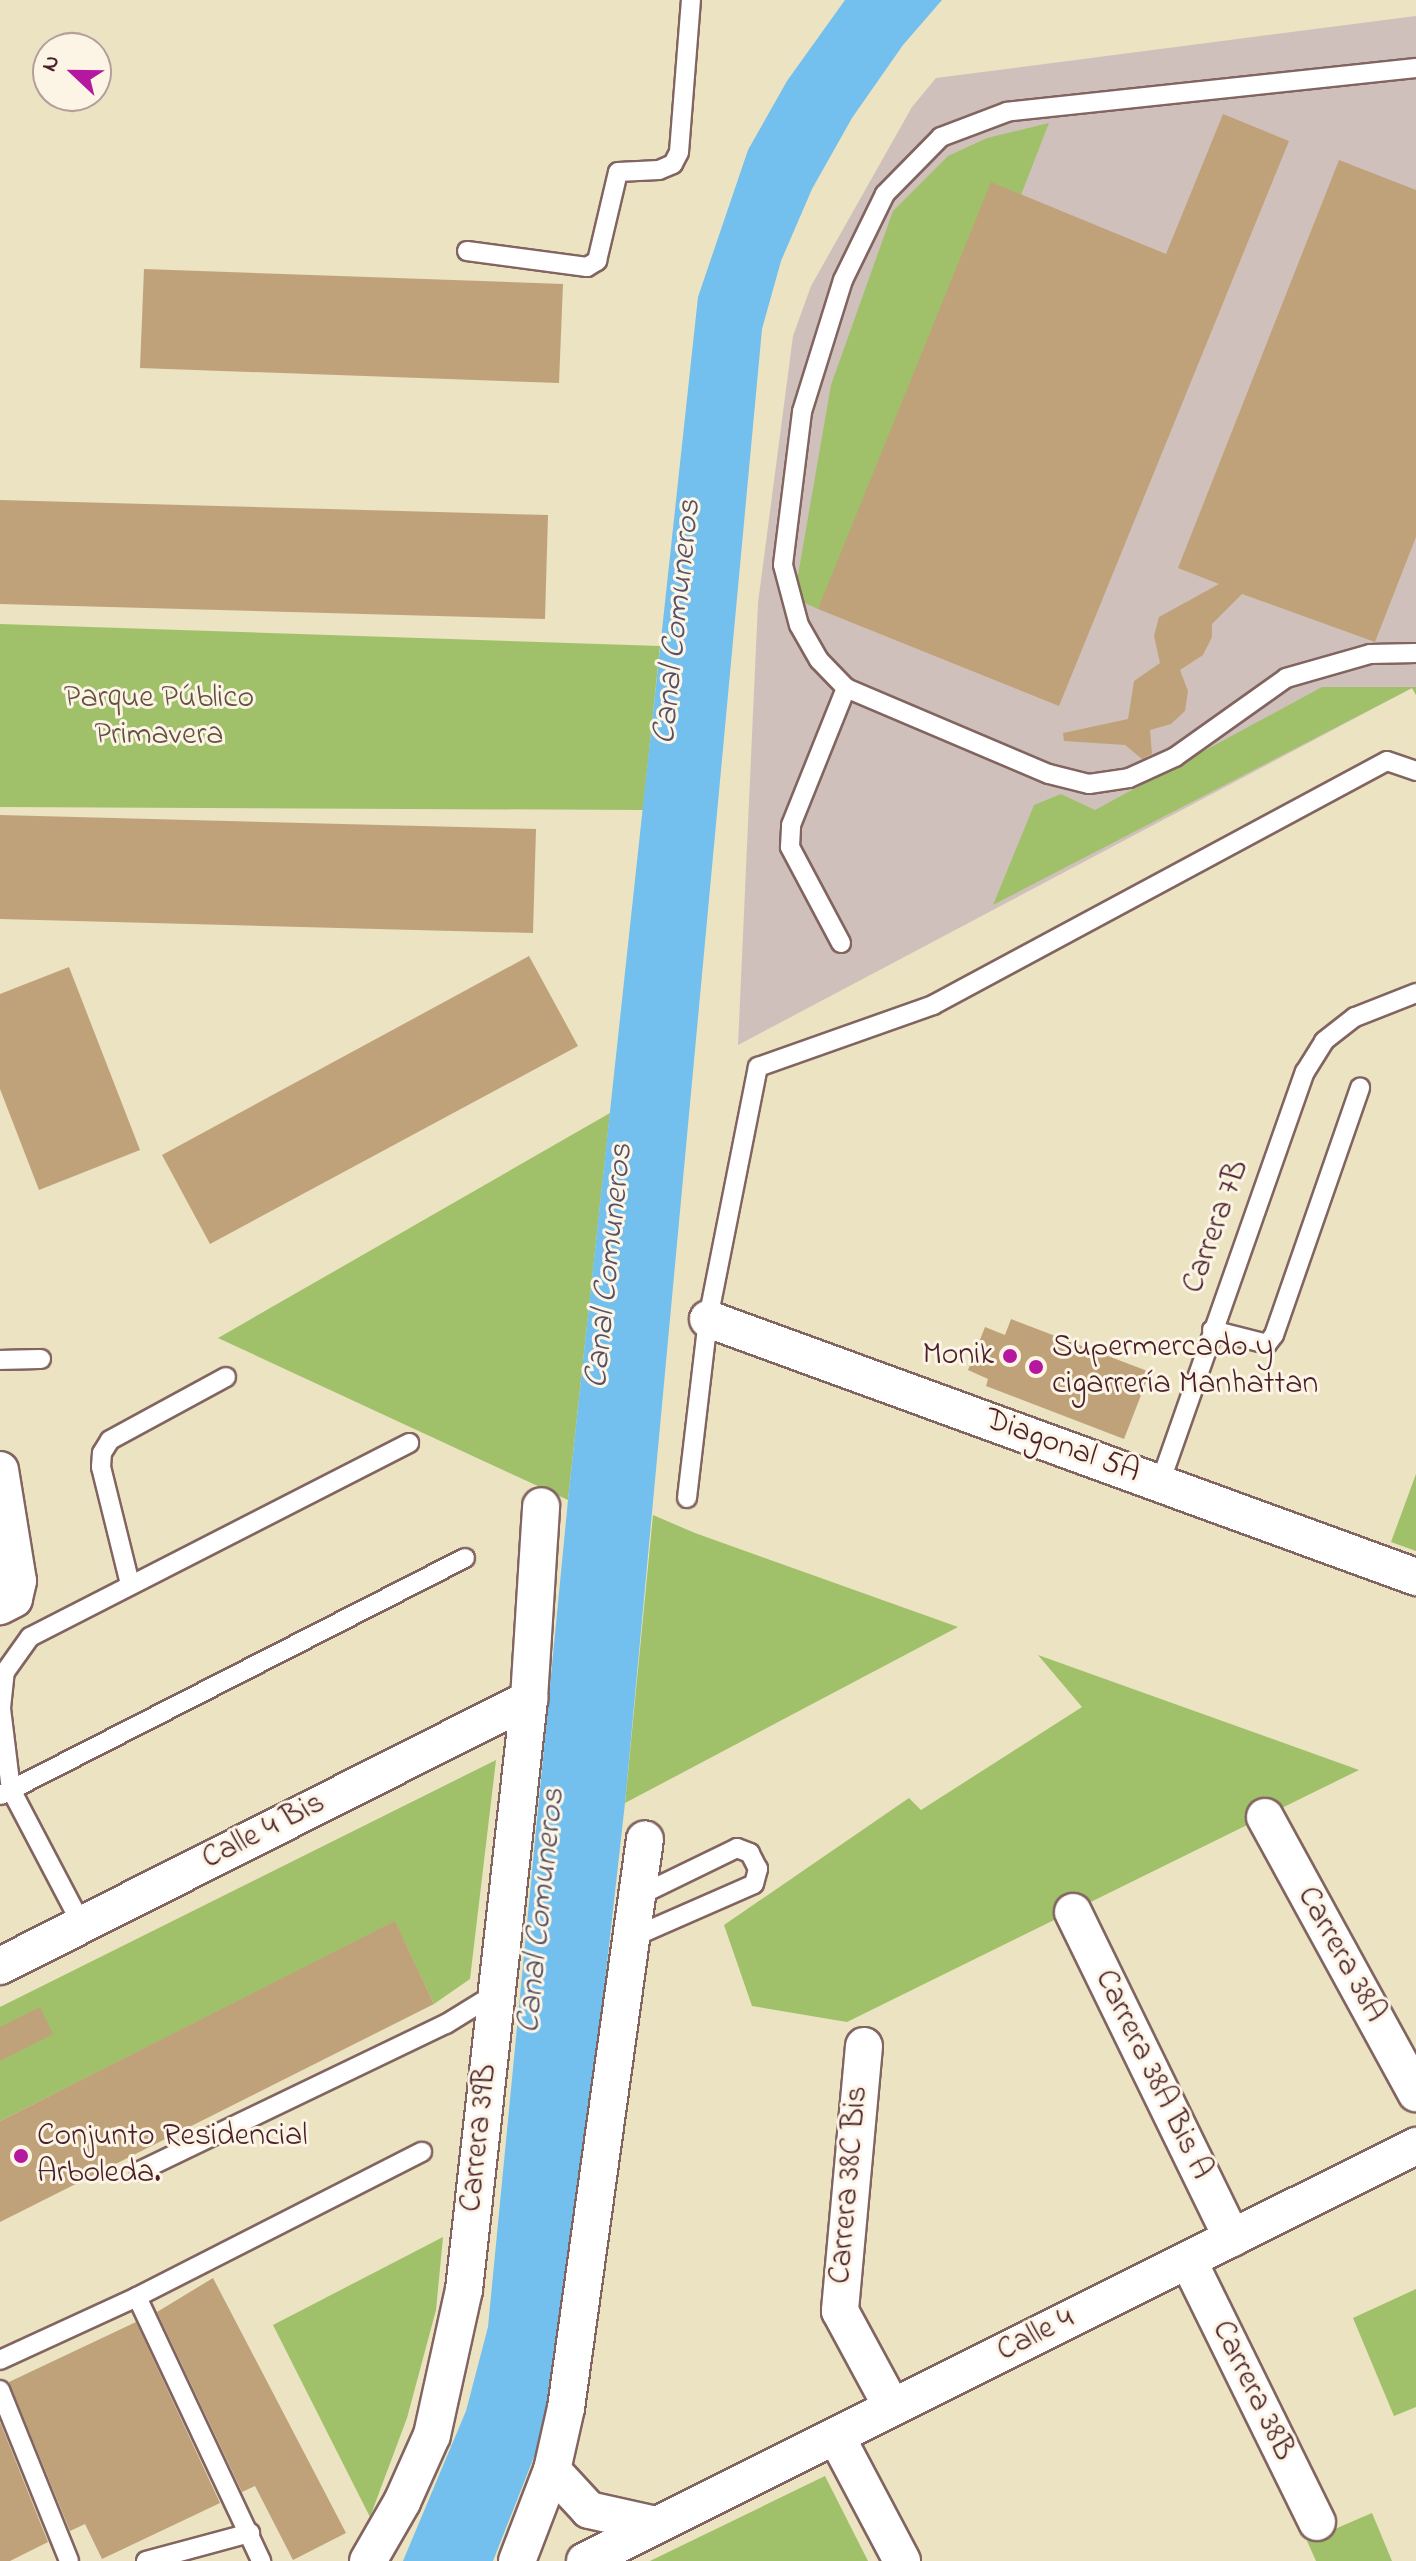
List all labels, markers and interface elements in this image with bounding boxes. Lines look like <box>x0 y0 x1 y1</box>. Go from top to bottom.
north arrow <box>32 32 112 112</box>
text: N <box>34 51 69 77</box>
water label: Canal Comuneros <box>645 498 711 746</box>
park label: Parque Público Primavera <box>64 681 254 756</box>
water label: Canal Comuneros <box>577 1142 643 1390</box>
street label: Carrera 7B <box>1175 1155 1259 1299</box>
place label: Supermercado y cigarrería Manhattan <box>1052 1330 1318 1405</box>
place label: Monik <box>922 1337 994 1375</box>
marker: Monik <box>1001 1347 1019 1365</box>
marker: Supermercado y cigarrería Manhattan <box>1027 1358 1045 1376</box>
street label: Diagonal 5A <box>979 1401 1145 1493</box>
street label: Calle 4 Bis <box>196 1785 332 1879</box>
water label: Canal Comuneros <box>509 1787 575 2035</box>
street label: Carrera 38A <box>1287 1880 1393 2030</box>
street label: Carrera 38A Bis A <box>1085 1964 1219 2186</box>
street label: Carrera 39B <box>453 2062 507 2214</box>
street label: Carrera 38C Bis <box>822 2084 878 2286</box>
place label: Conjunto Residencial Arboleda. <box>37 2119 308 2194</box>
marker: Conjunto Residencial Arboleda. <box>12 2147 30 2165</box>
street label: Calle 4 <box>991 2300 1081 2372</box>
street label: Carrera 38B <box>1202 2315 1302 2467</box>

